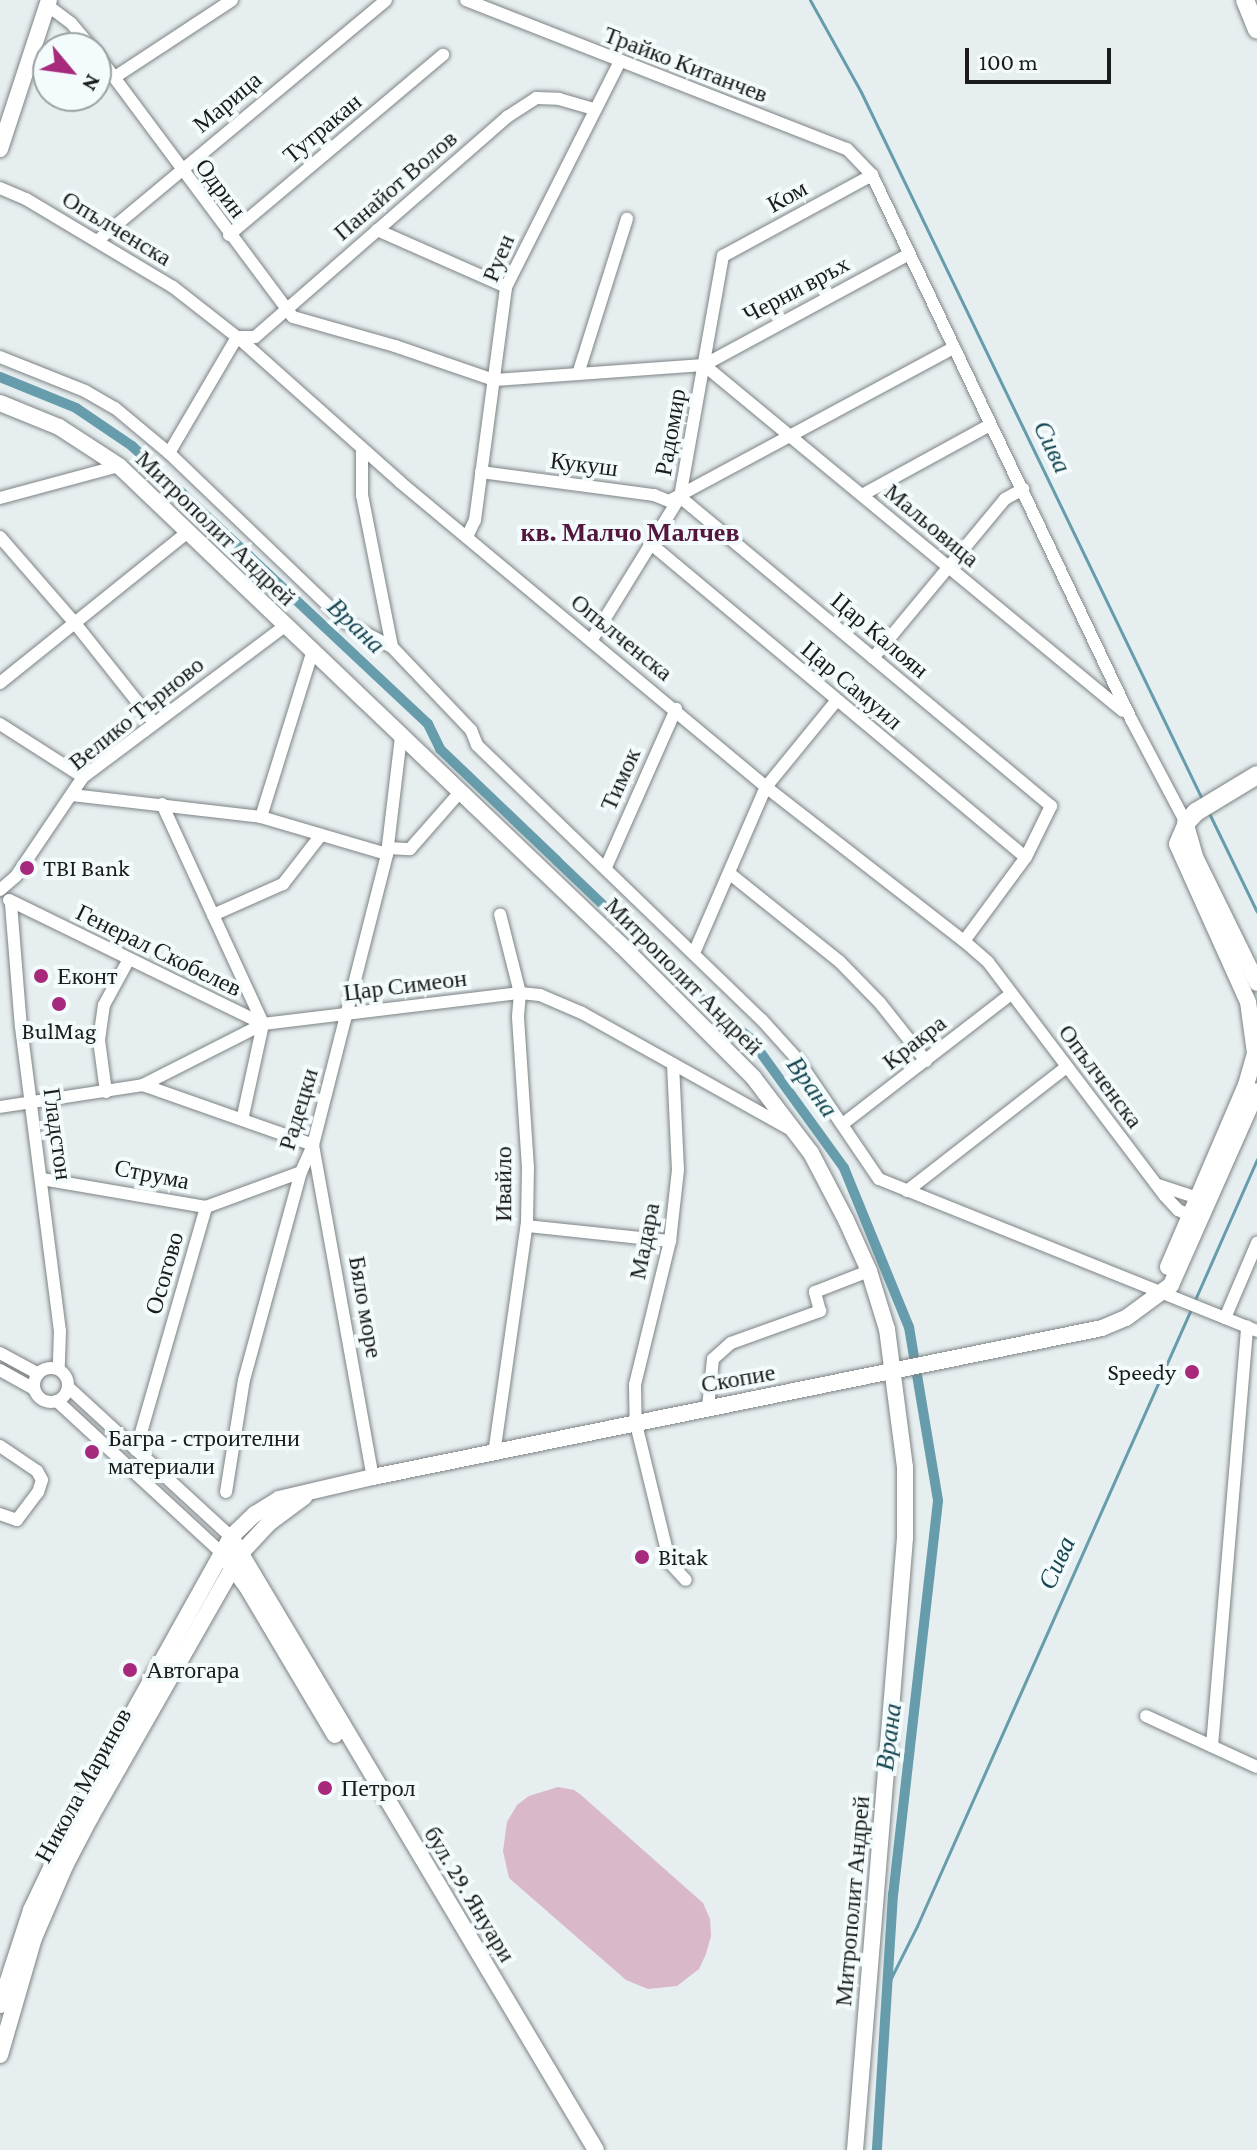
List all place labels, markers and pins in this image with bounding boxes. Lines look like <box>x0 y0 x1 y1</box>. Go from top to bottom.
place label: TBI Bank <box>43 854 130 882</box>
marker: TBI Bank <box>18 859 36 877</box>
place label: Еконт <box>57 962 117 990</box>
marker: Еконт <box>32 967 50 985</box>
marker: BulMag <box>50 995 68 1013</box>
place label: BulMag <box>22 1017 96 1045</box>
place label: Speedy <box>1107 1358 1176 1386</box>
marker: Speedy <box>1183 1363 1201 1381</box>
place label: Багра - строителни материали <box>108 1424 300 1480</box>
marker: Багра - строителни материали <box>83 1443 101 1461</box>
place label: Bitak <box>658 1543 708 1571</box>
marker: Bitak <box>633 1548 651 1566</box>
place label: Автогара <box>146 1656 239 1684</box>
marker: Автогара <box>121 1661 139 1679</box>
place label: Петрол <box>341 1774 415 1802</box>
marker: Петрол <box>316 1779 334 1797</box>

